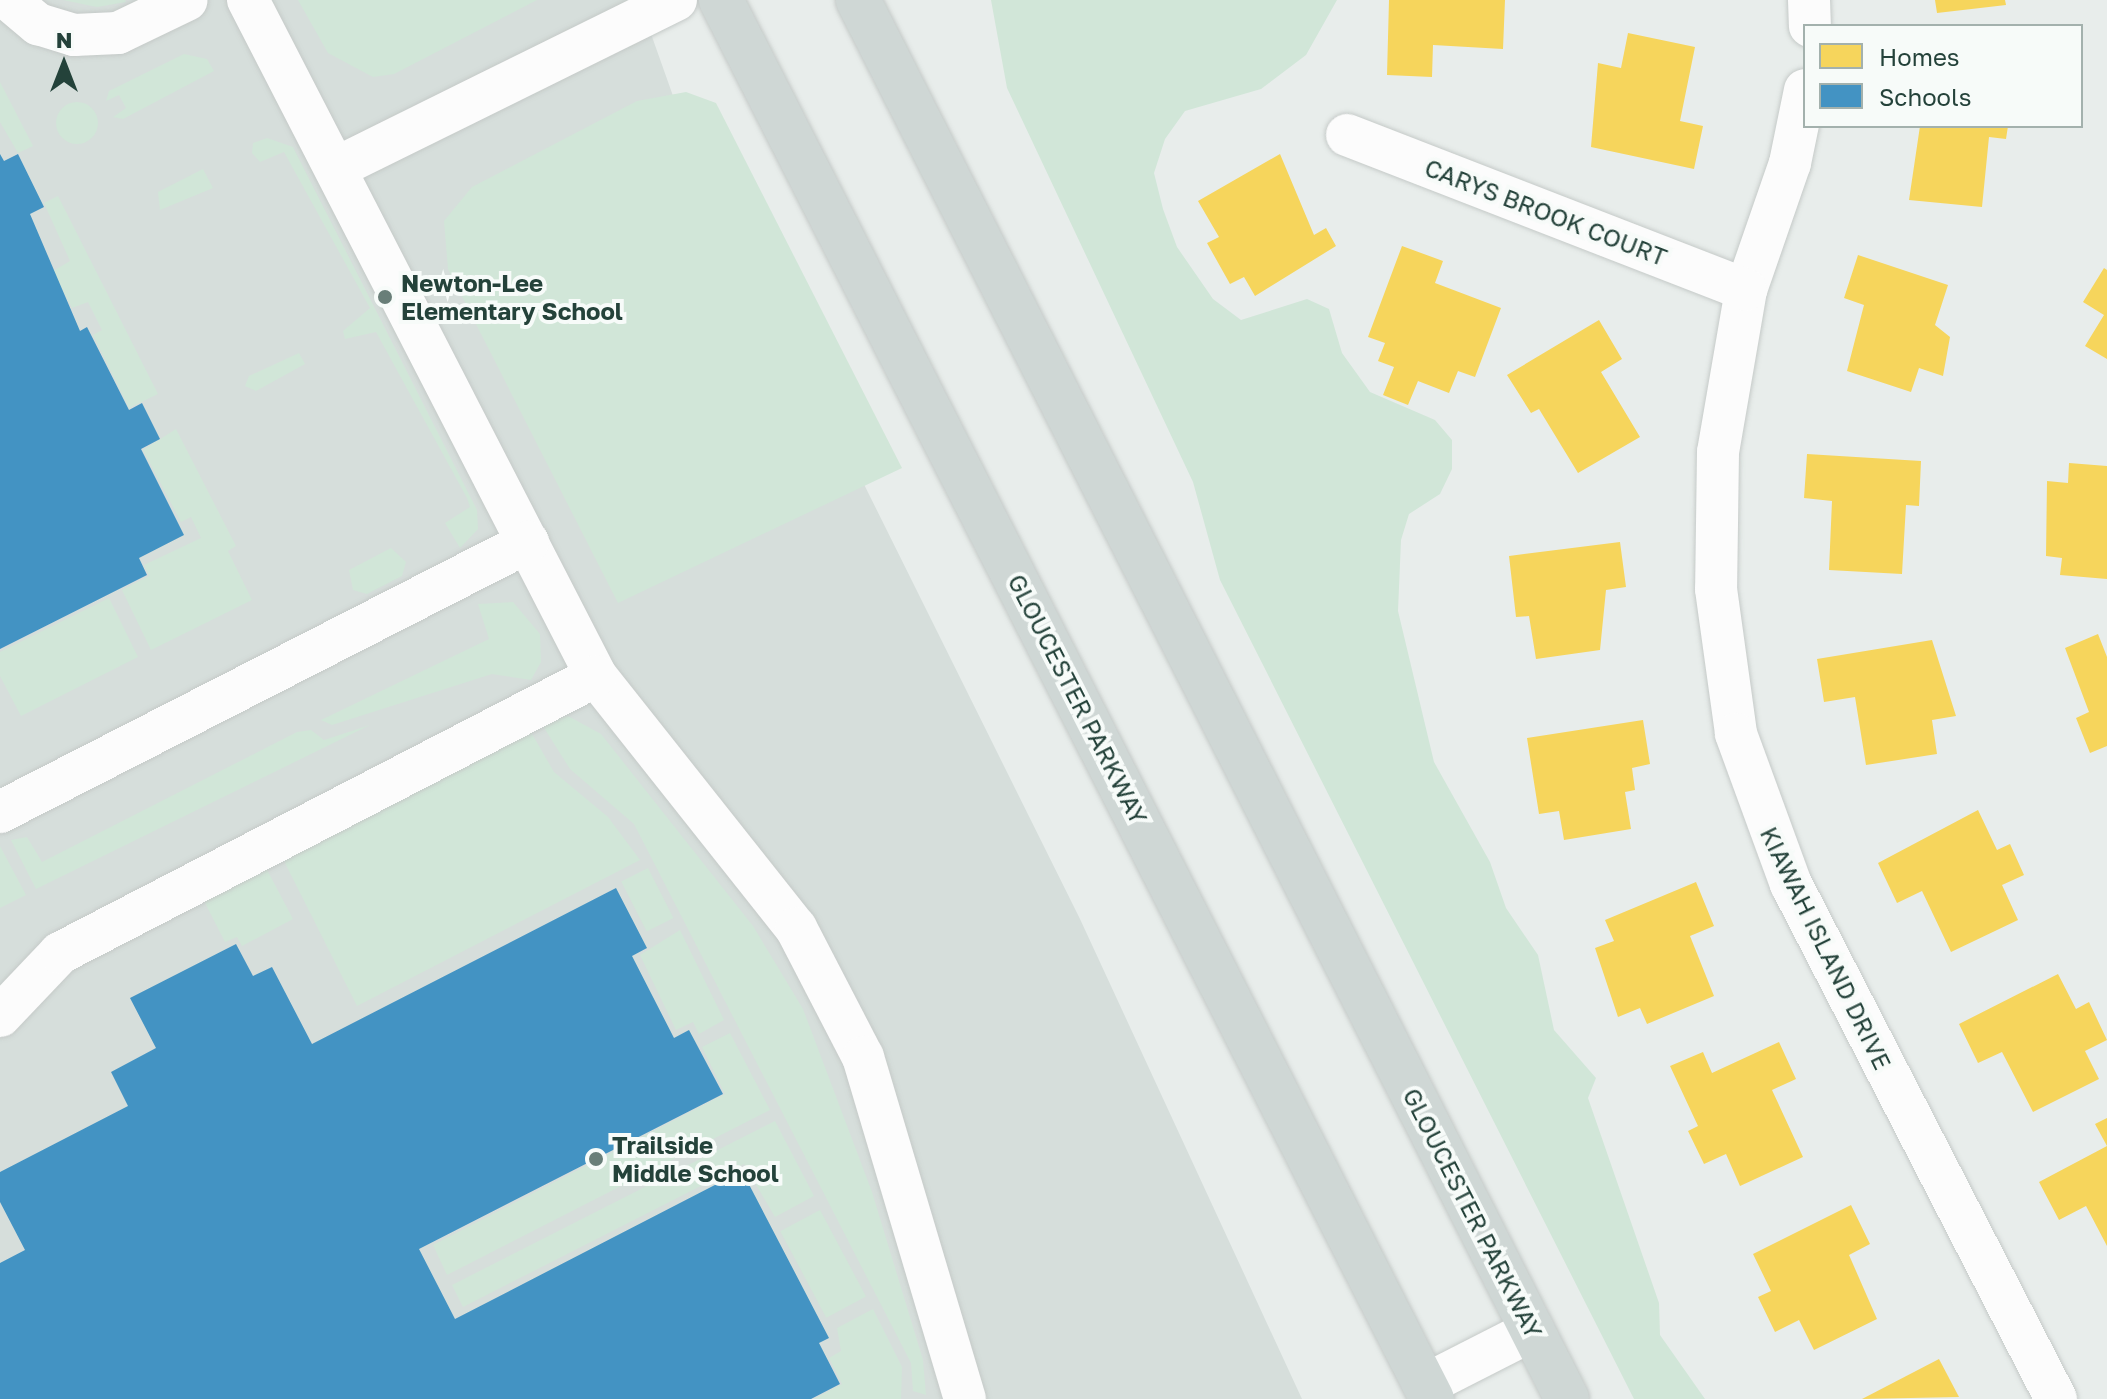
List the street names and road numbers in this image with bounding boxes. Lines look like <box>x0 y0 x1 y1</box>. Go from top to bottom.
street label: CARYS BROOK COURT <box>1421 153 1671 271</box>
street label: GLOUCESTER PARKWAY <box>1002 569 1154 829</box>
street label: KIAWAH ISLAND DRIVE <box>1755 822 1897 1074</box>
street label: GLOUCESTER PARKWAY <box>1397 1083 1549 1343</box>

